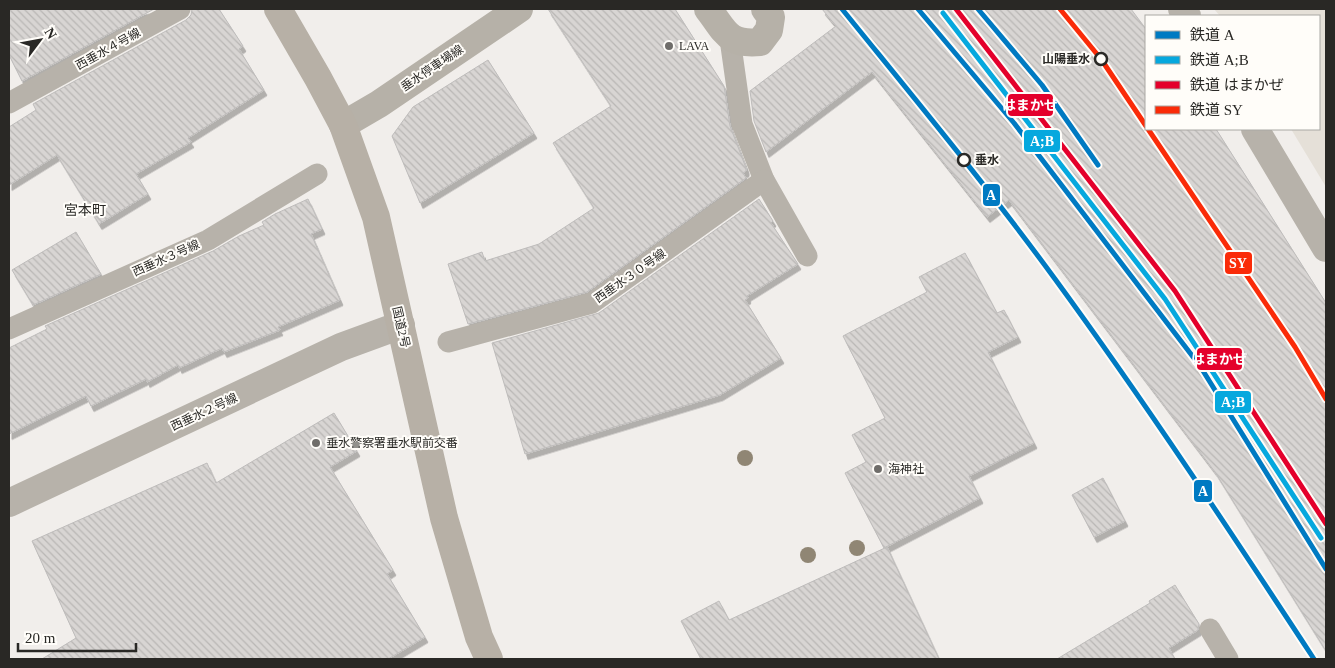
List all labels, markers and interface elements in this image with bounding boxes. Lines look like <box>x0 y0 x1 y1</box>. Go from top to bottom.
north arrow <box>15 15 65 65</box>
legend <box>1145 15 1320 130</box>
text: N <box>42 25 60 42</box>
street label: 西垂水４号線 <box>73 25 143 73</box>
text: 鉄道 A <box>1190 27 1235 43</box>
place label: LAVA <box>679 39 710 53</box>
marker: LAVA <box>663 40 675 52</box>
street label: 垂水停車場線 <box>398 42 466 94</box>
place label: 山陽垂水 <box>1042 52 1090 66</box>
marker: 山陽垂水 <box>1094 52 1108 66</box>
text: 鉄道 A;B <box>1190 52 1249 68</box>
text: 鉄道 はまかぜ <box>1190 77 1284 93</box>
line badge: はまかぜ <box>1007 93 1054 117</box>
text: はまかぜ <box>1002 98 1058 113</box>
text: 鉄道 SY <box>1190 102 1243 118</box>
line badge: A;B <box>1023 129 1061 153</box>
text: A;B <box>1030 134 1054 149</box>
marker: 垂水 <box>957 153 971 167</box>
place label: 垂水 <box>975 153 999 167</box>
line badge: A <box>982 183 1001 207</box>
text: A <box>986 188 997 203</box>
district label: 宮本町 <box>64 203 106 218</box>
street label: 西垂水３号線 <box>130 237 202 279</box>
street label: 西垂水３０号線 <box>592 246 668 306</box>
line badge: SY <box>1224 251 1253 275</box>
text: SY <box>1229 256 1247 271</box>
street label: 国道2号 <box>389 305 413 349</box>
line badge: はまかぜ <box>1196 347 1243 371</box>
text: はまかぜ <box>1191 352 1247 367</box>
street label: 西垂水２号線 <box>168 390 240 434</box>
line badge: A;B <box>1214 390 1252 414</box>
text: A;B <box>1221 395 1245 410</box>
place label: 垂水警察署垂水駅前交番 <box>326 436 458 450</box>
marker: 垂水警察署垂水駅前交番 <box>310 437 322 449</box>
place label: 海神社 <box>888 462 924 476</box>
marker: 海神社 <box>872 463 884 475</box>
line badge: A <box>1193 479 1213 503</box>
text: A <box>1198 484 1209 499</box>
scale bar <box>18 620 135 652</box>
text: 20 m <box>25 630 56 646</box>

